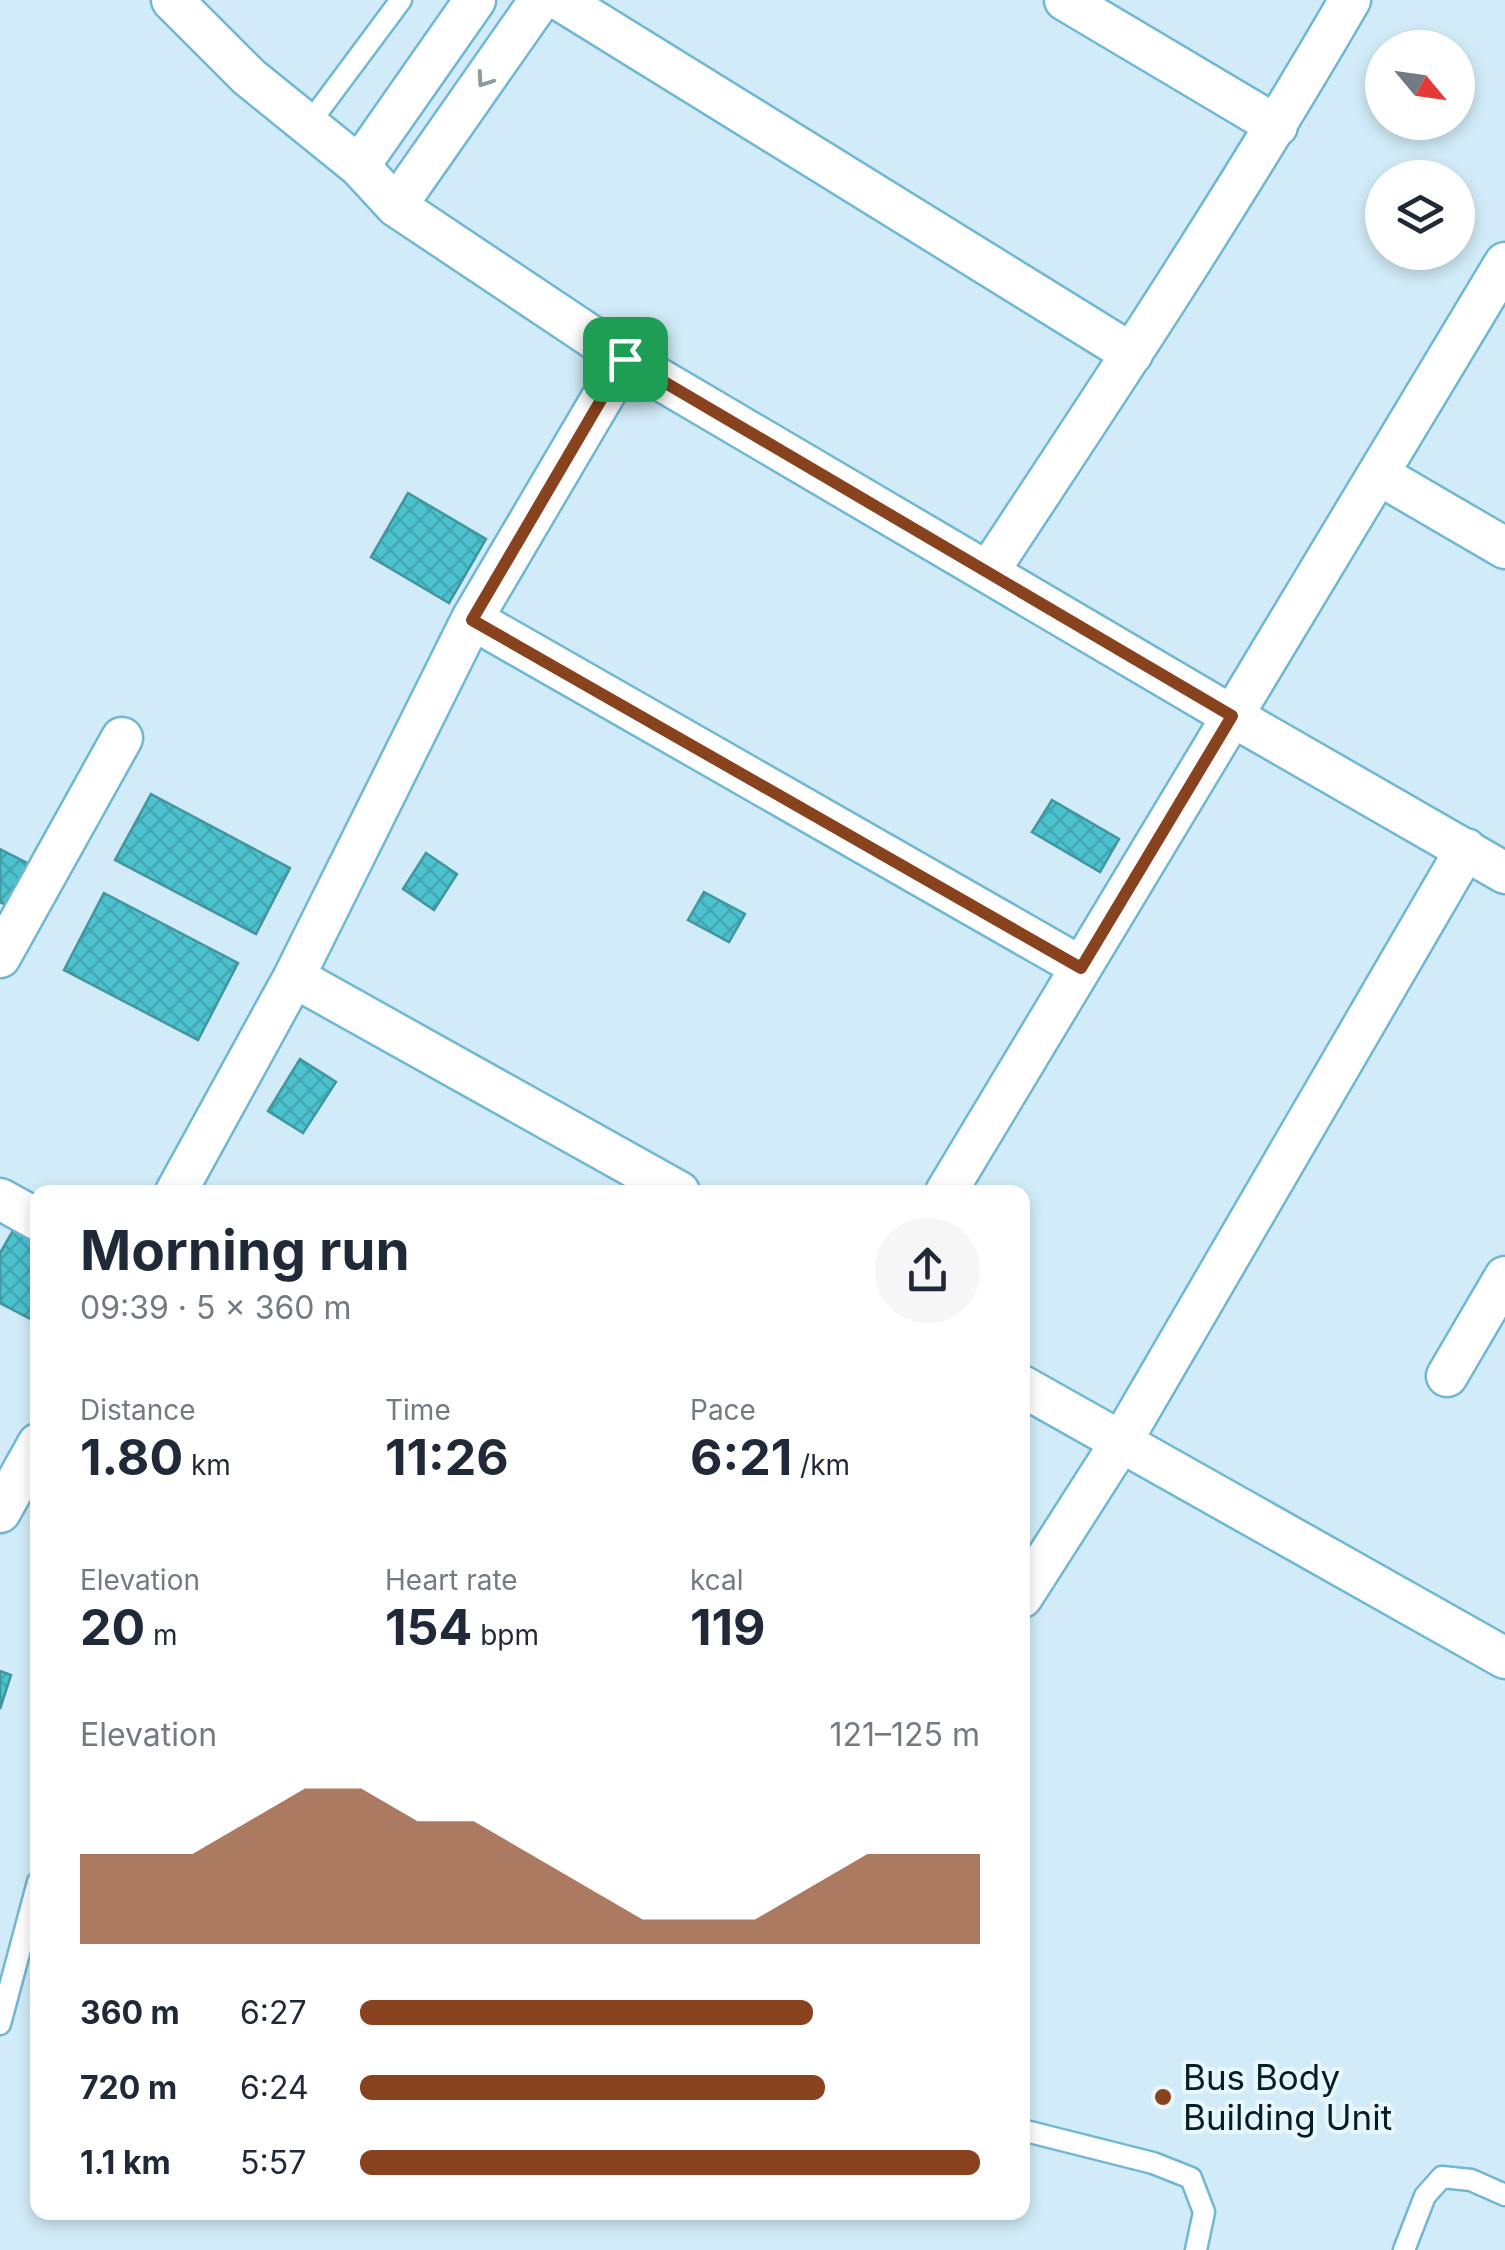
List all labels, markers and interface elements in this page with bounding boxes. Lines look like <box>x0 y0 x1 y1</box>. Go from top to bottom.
north arrow <box>1365 30 1475 140</box>
map controls <box>1365 30 1475 270</box>
one-way arrow <box>478 69 496 87</box>
button: layers <box>1365 160 1475 270</box>
pin <box>583 317 668 402</box>
icon: arrive <box>598 332 653 387</box>
text: Morning run <box>80 1217 410 1283</box>
button: share <box>875 1218 980 1323</box>
text: 09:39 · 5 × 360 m <box>80 1288 352 1327</box>
text: Distance <box>80 1393 196 1427</box>
text: Time <box>385 1393 451 1427</box>
text: Pace <box>690 1393 756 1427</box>
text: 1.80 <box>80 1427 183 1487</box>
text: 11:26 <box>385 1427 509 1487</box>
text: 6:21 <box>690 1427 792 1487</box>
text: km <box>183 1448 231 1482</box>
text: /km <box>792 1448 850 1482</box>
text: Elevation <box>80 1563 200 1597</box>
text: Heart rate <box>385 1563 518 1597</box>
text: kcal <box>690 1563 744 1597</box>
text: 20 <box>80 1597 145 1657</box>
text: 154 <box>385 1597 472 1657</box>
text: 119 <box>690 1597 766 1657</box>
text: m <box>145 1618 178 1652</box>
text: bpm <box>472 1618 539 1652</box>
text: Elevation <box>80 1715 217 1754</box>
text: 121–125 m <box>829 1715 980 1754</box>
text: 360 m <box>80 1993 180 2032</box>
text: 6:27 <box>240 1993 307 2032</box>
place label: Bus Body Building Unit <box>1183 2056 1392 2138</box>
text: 720 m <box>80 2068 177 2107</box>
text: 6:24 <box>240 2068 309 2107</box>
marker: Bus Body Building Unit <box>1152 2086 1174 2108</box>
text: 1.1 km <box>80 2143 171 2182</box>
text: 5:57 <box>240 2143 306 2182</box>

